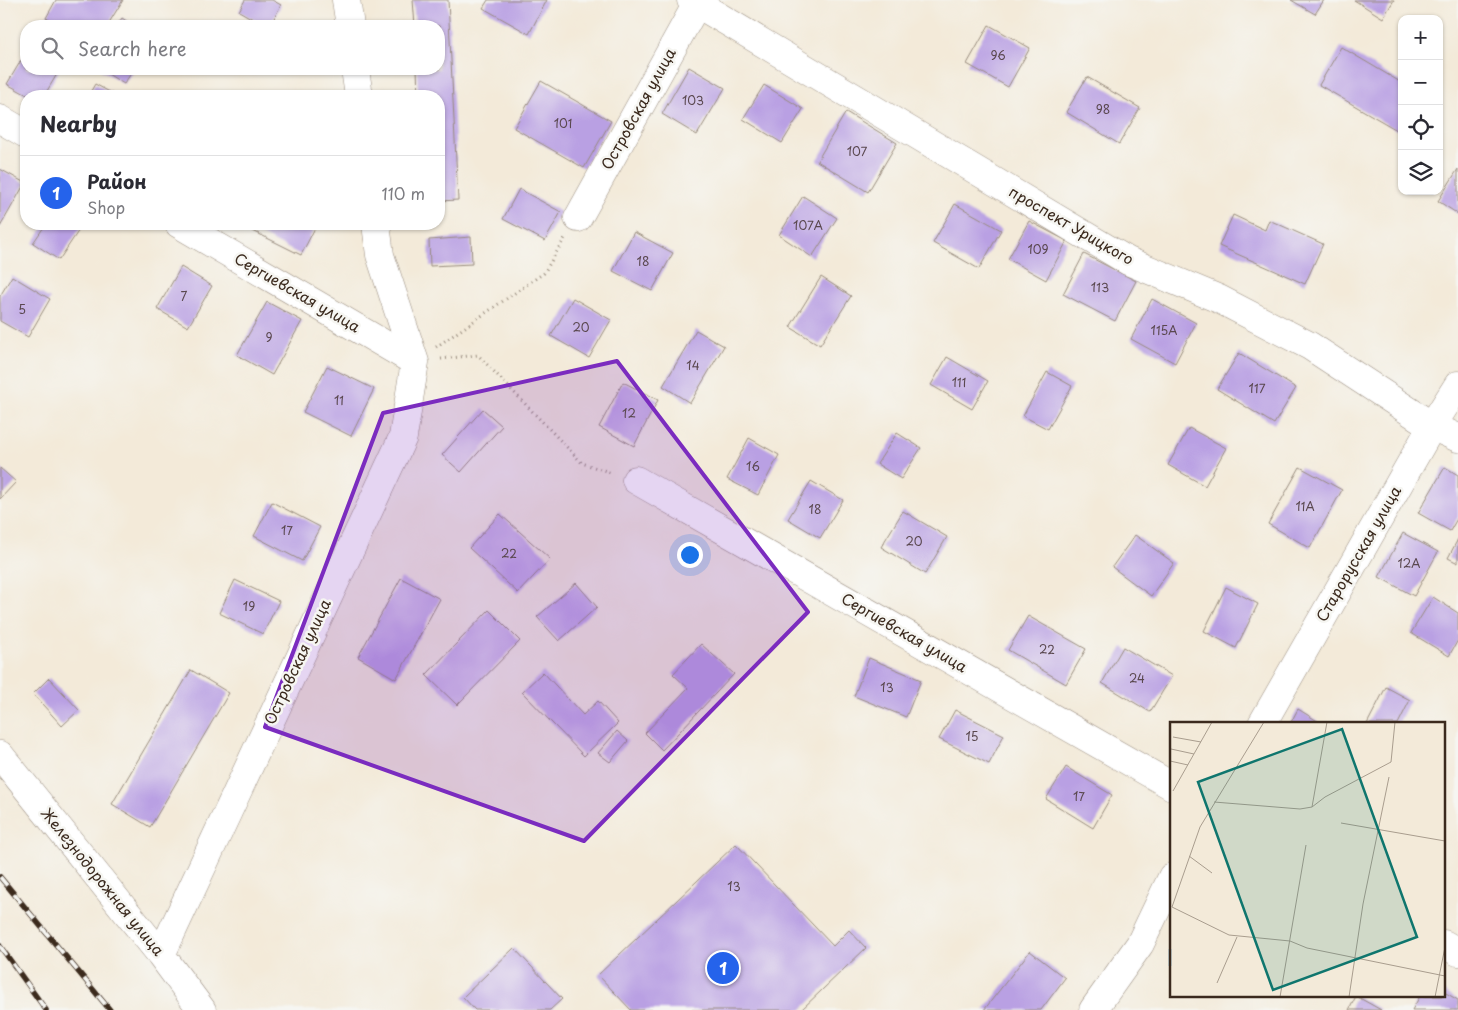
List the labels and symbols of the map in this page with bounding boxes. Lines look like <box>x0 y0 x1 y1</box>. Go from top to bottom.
street label: Островская улица <box>595 43 681 173</box>
house number: 96 <box>990 46 1006 64</box>
house number: 103 <box>682 91 704 109</box>
house number: 98 <box>1096 100 1110 118</box>
house number: 101 <box>554 114 572 132</box>
house number: 107 <box>847 142 868 160</box>
street label: проспект Урицкого <box>1005 180 1139 270</box>
house number: 107А <box>793 216 823 234</box>
house number: 109 <box>1027 240 1049 258</box>
street label: Сергиевская улица <box>230 246 366 337</box>
house number: 18 <box>637 252 649 270</box>
house number: 113 <box>1091 278 1109 296</box>
house number: 7 <box>181 287 188 305</box>
house number: 5 <box>18 300 26 318</box>
house number: 20 <box>572 318 590 336</box>
house number: 115А <box>1151 321 1177 339</box>
house number: 9 <box>265 328 273 346</box>
house number: 14 <box>686 356 700 374</box>
house number: 111 <box>952 373 966 391</box>
house number: 117 <box>1249 379 1266 397</box>
house number: 11 <box>334 391 344 409</box>
house number: 12 <box>622 404 636 422</box>
house number: 16 <box>746 457 760 475</box>
street label: Старорусская улица <box>1309 481 1406 625</box>
house number: 11А <box>1295 497 1315 515</box>
house number: 18 <box>809 500 821 518</box>
house number: 17 <box>281 521 293 539</box>
house number: 20 <box>905 532 923 550</box>
your location <box>677 542 703 568</box>
house number: 22 <box>501 544 517 562</box>
house number: 12А <box>1397 554 1421 572</box>
street label: Сергиевская улица <box>837 586 973 677</box>
street label: Островская улица <box>257 594 336 728</box>
house number: 19 <box>243 597 255 615</box>
house number: 22 <box>1039 640 1055 658</box>
house number: 24 <box>1129 669 1145 687</box>
house number: 13 <box>880 678 894 696</box>
inset map <box>1170 722 1446 998</box>
house number: 15 <box>965 727 979 745</box>
house number: 17 <box>1073 787 1085 805</box>
street label: Железнодорожная улица <box>36 802 171 961</box>
house number: 13 <box>727 877 741 895</box>
pin: 1 <box>707 949 739 987</box>

